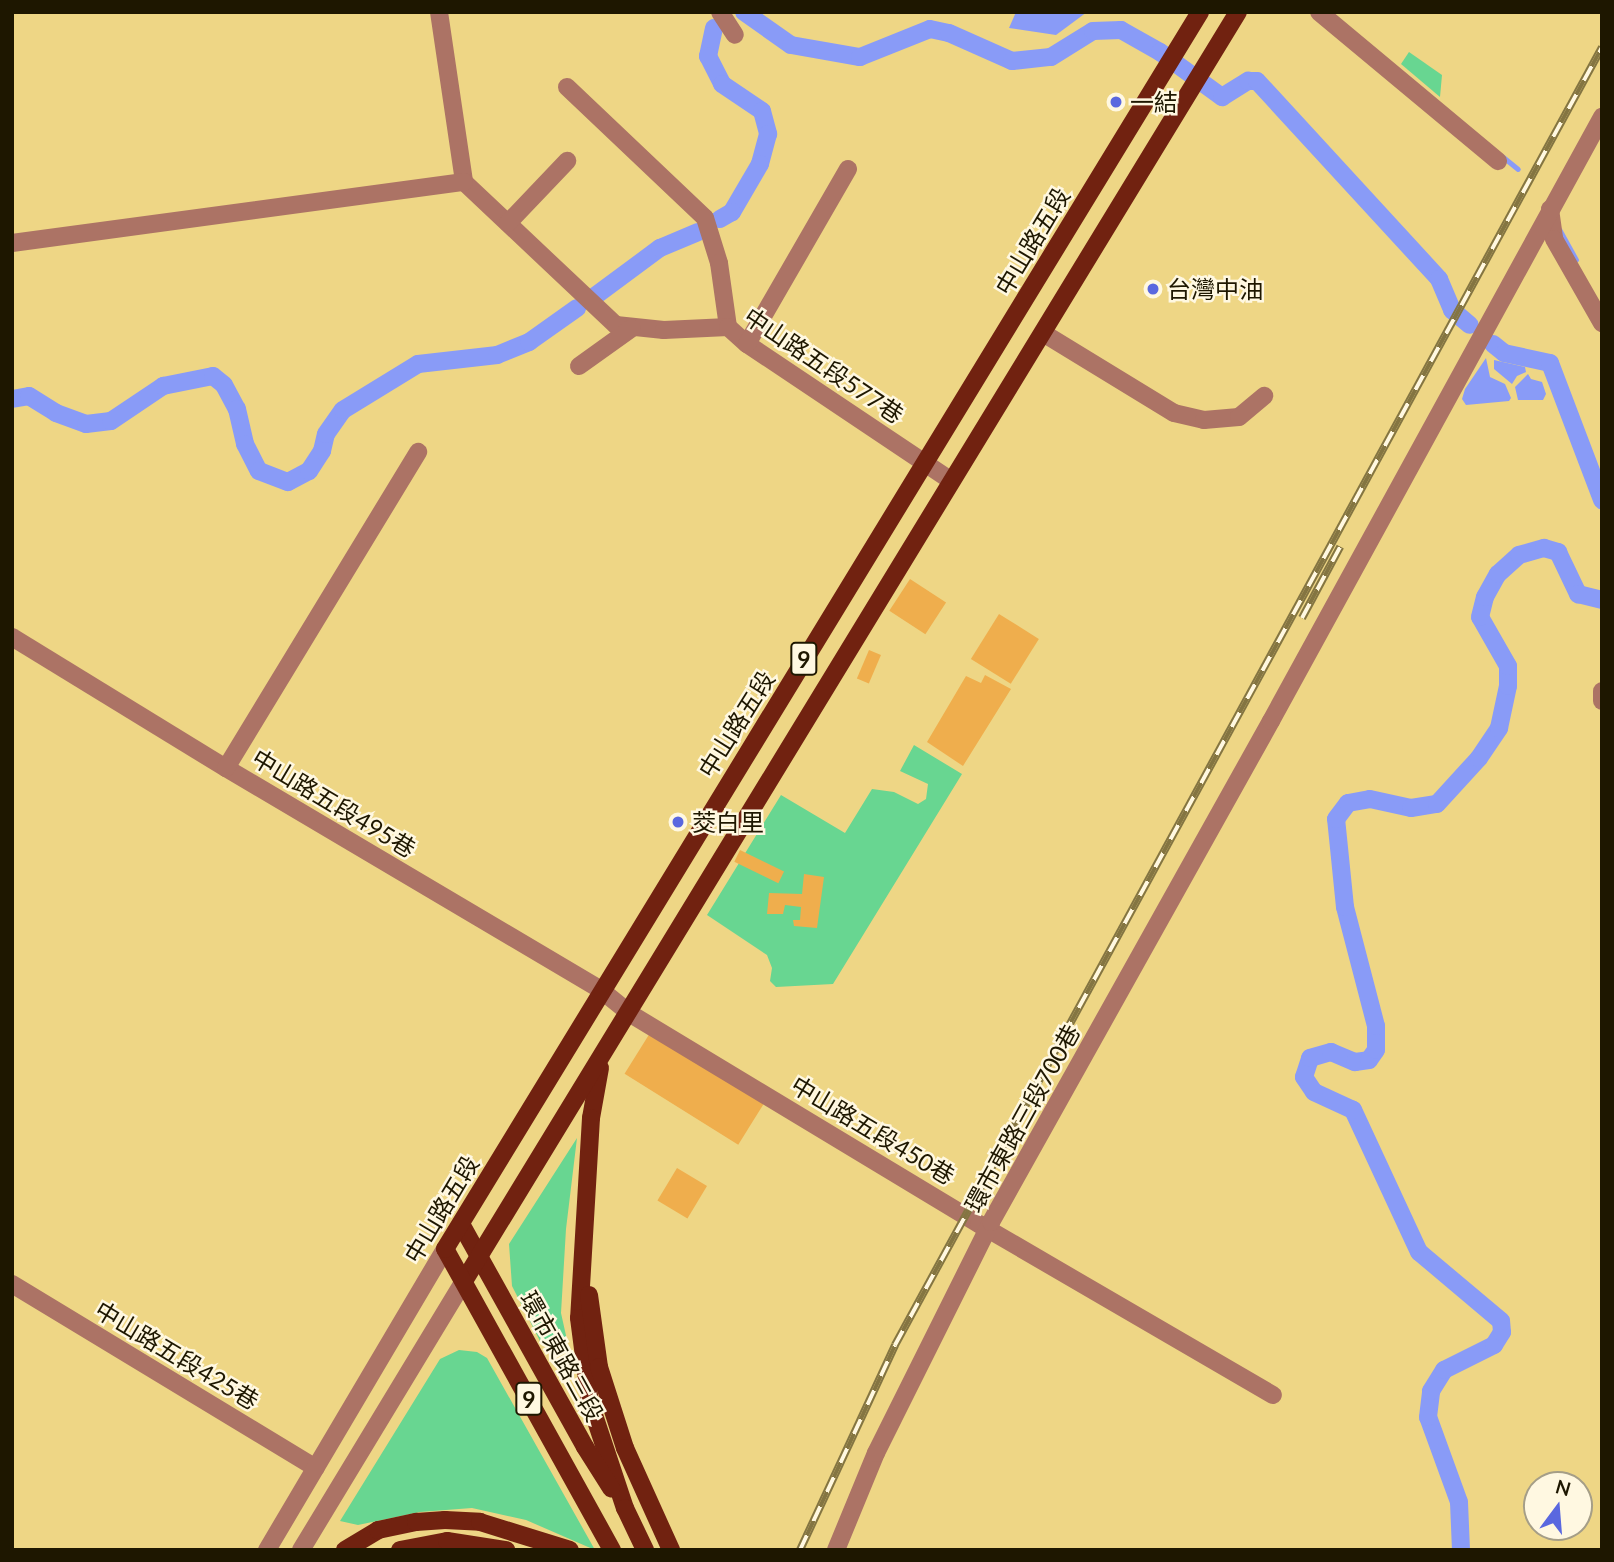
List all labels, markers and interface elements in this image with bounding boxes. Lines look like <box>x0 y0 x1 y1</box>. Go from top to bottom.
place label: 一結 <box>1130 88 1178 116</box>
marker: 一結 <box>1108 94 1124 110</box>
street label: 中山路五段 <box>989 182 1075 300</box>
place label: 台灣中油 <box>1167 275 1263 303</box>
marker: 台灣中油 <box>1145 281 1161 297</box>
street label: 中山路五段577巷 <box>739 301 909 429</box>
road number: 9 <box>790 639 818 678</box>
street label: 中山路五段 <box>692 665 780 783</box>
street label: 中山路五段495巷 <box>247 743 421 863</box>
place label: 茭白里 <box>692 808 764 836</box>
marker: 茭白里 <box>670 814 686 830</box>
street label: 環市東路三段700巷 <box>959 1019 1085 1217</box>
street label: 中山路五段450巷 <box>786 1070 960 1190</box>
street label: 中山路五段 <box>398 1150 484 1268</box>
street label: 環市東路三段 <box>514 1286 610 1426</box>
street label: 中山路五段425巷 <box>90 1295 264 1415</box>
road number: 9 <box>515 1380 543 1418</box>
north arrow <box>1523 1471 1593 1541</box>
text: N <box>1553 1474 1574 1500</box>

